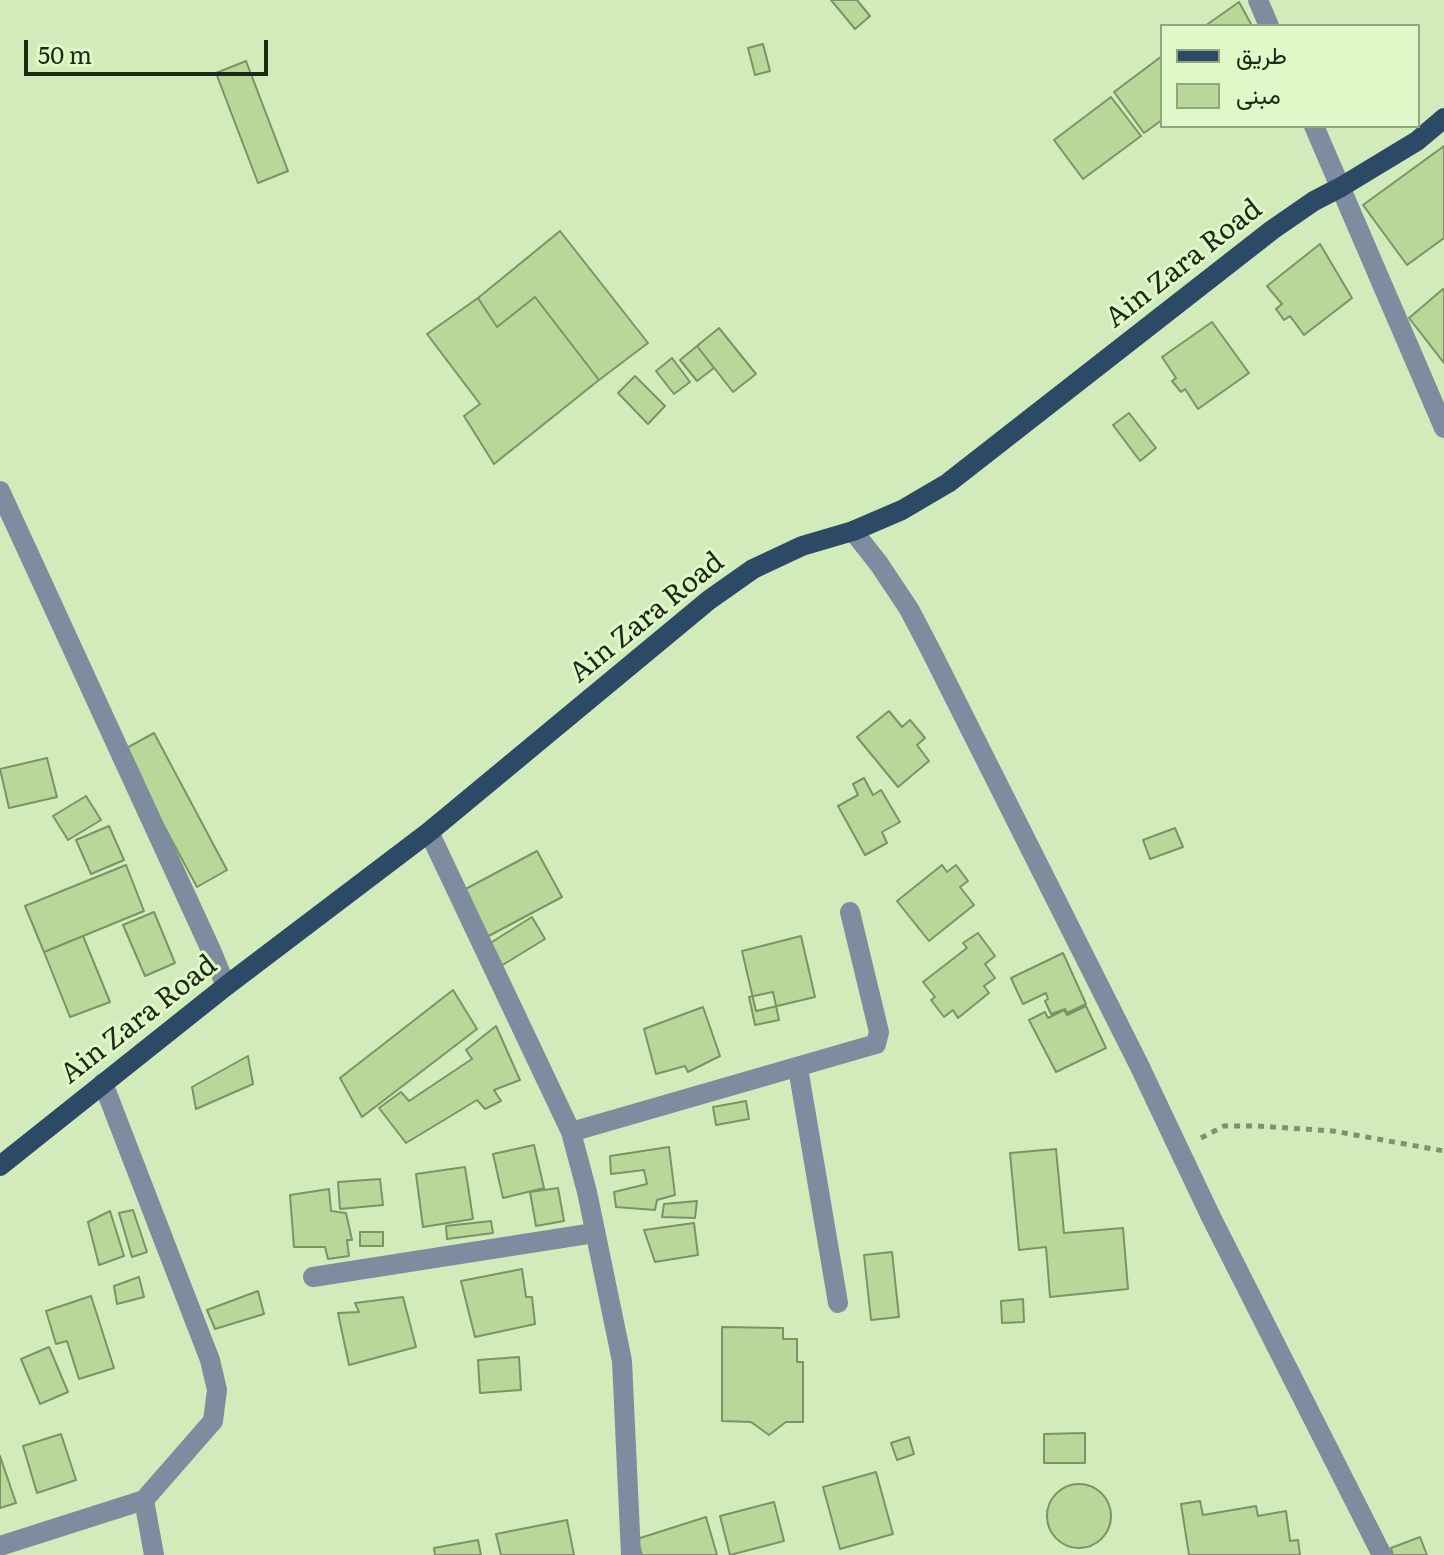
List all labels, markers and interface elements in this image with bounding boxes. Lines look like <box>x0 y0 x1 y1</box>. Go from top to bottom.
scale bar <box>28 24 272 74</box>
legend <box>1160 24 1420 128</box>
text: 50 m <box>38 36 92 71</box>
text: طريق <box>1236 36 1287 71</box>
text: مبنى <box>1236 76 1281 111</box>
street label: Ain Zara Road <box>1099 193 1269 335</box>
street label: Ain Zara Road <box>563 545 731 691</box>
street label: Ain Zara Road <box>54 949 224 1091</box>

